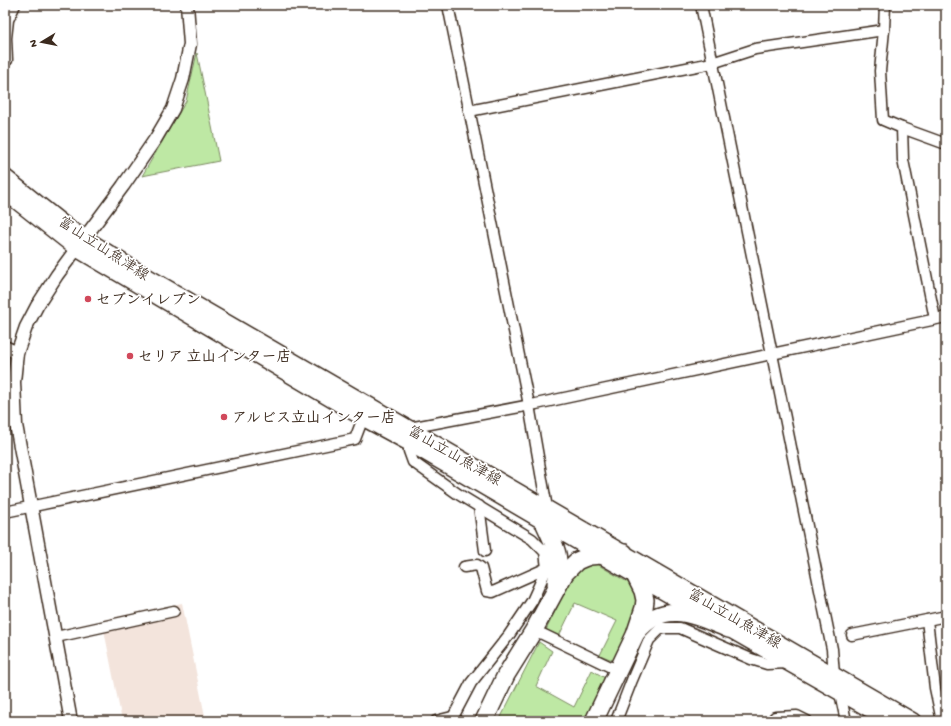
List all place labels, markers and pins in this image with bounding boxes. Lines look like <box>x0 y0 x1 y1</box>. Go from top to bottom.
place label: セブンイレブン <box>96 292 201 310</box>
marker: セブンイレブン <box>83 294 93 304</box>
place label: セリア 立山インター店 <box>138 348 292 367</box>
marker: セリア 立山インター店 <box>125 351 135 361</box>
place label: アルビス立山インター店 <box>232 409 396 428</box>
marker: アルビス立山インター店 <box>219 412 229 422</box>

